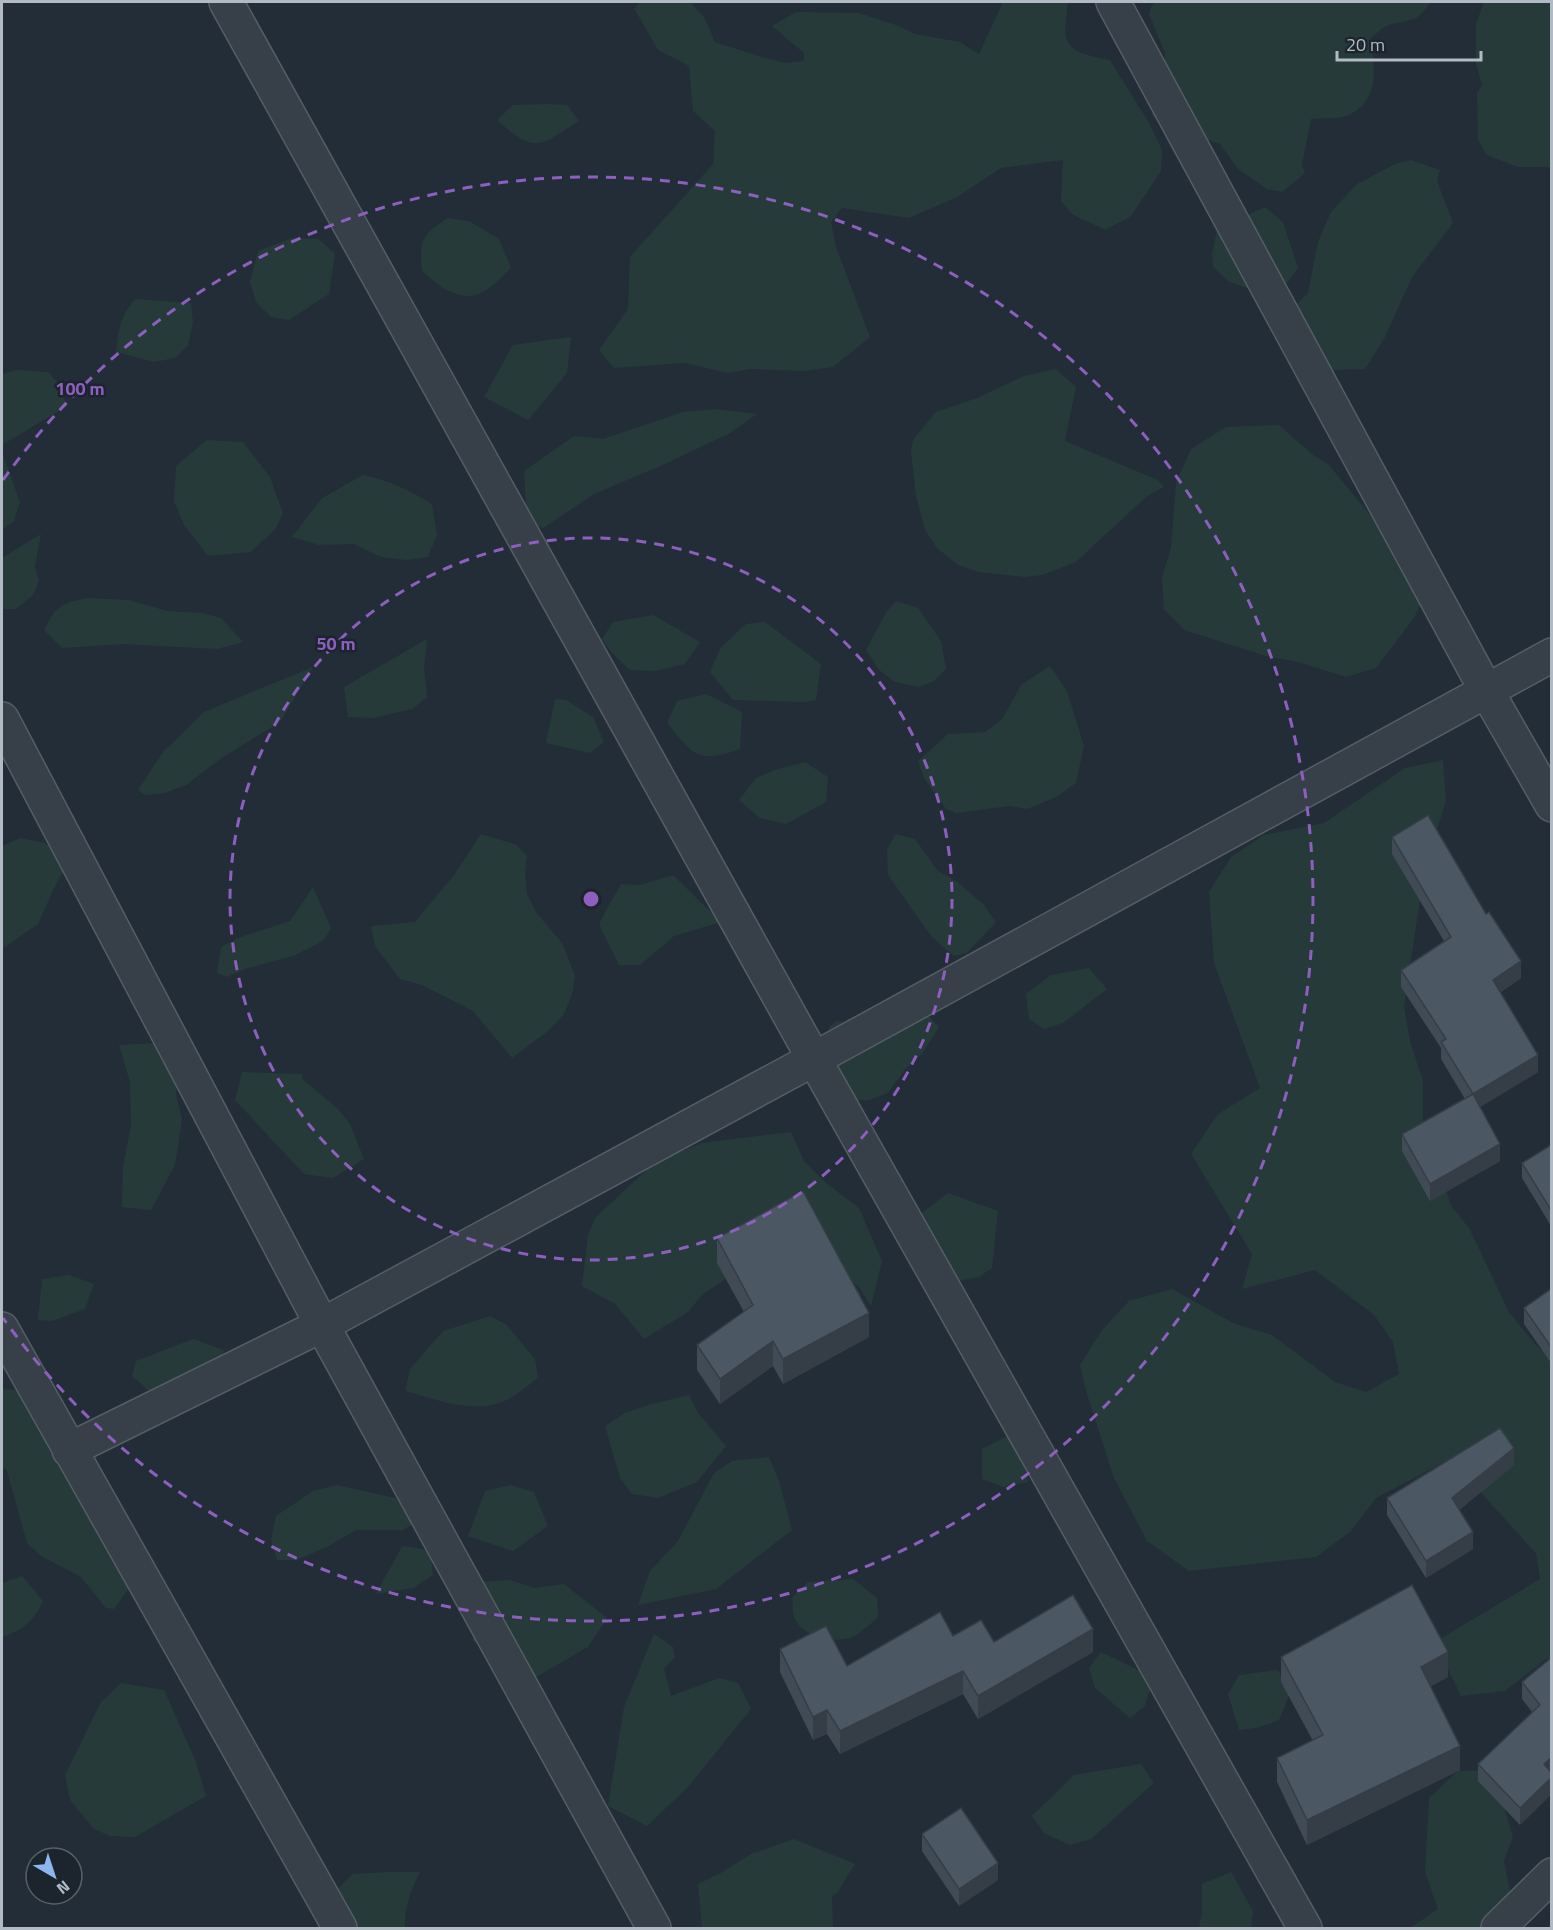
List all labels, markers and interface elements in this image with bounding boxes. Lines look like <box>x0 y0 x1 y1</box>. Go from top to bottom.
scale bar <box>1337 24 1481 62</box>
text: 20 m <box>1346 31 1385 58</box>
text: 100 m <box>55 375 105 402</box>
text: 50 m <box>316 630 356 657</box>
centre of rings <box>581 889 601 909</box>
north arrow <box>24 1846 84 1906</box>
text: N <box>52 1875 75 1900</box>

